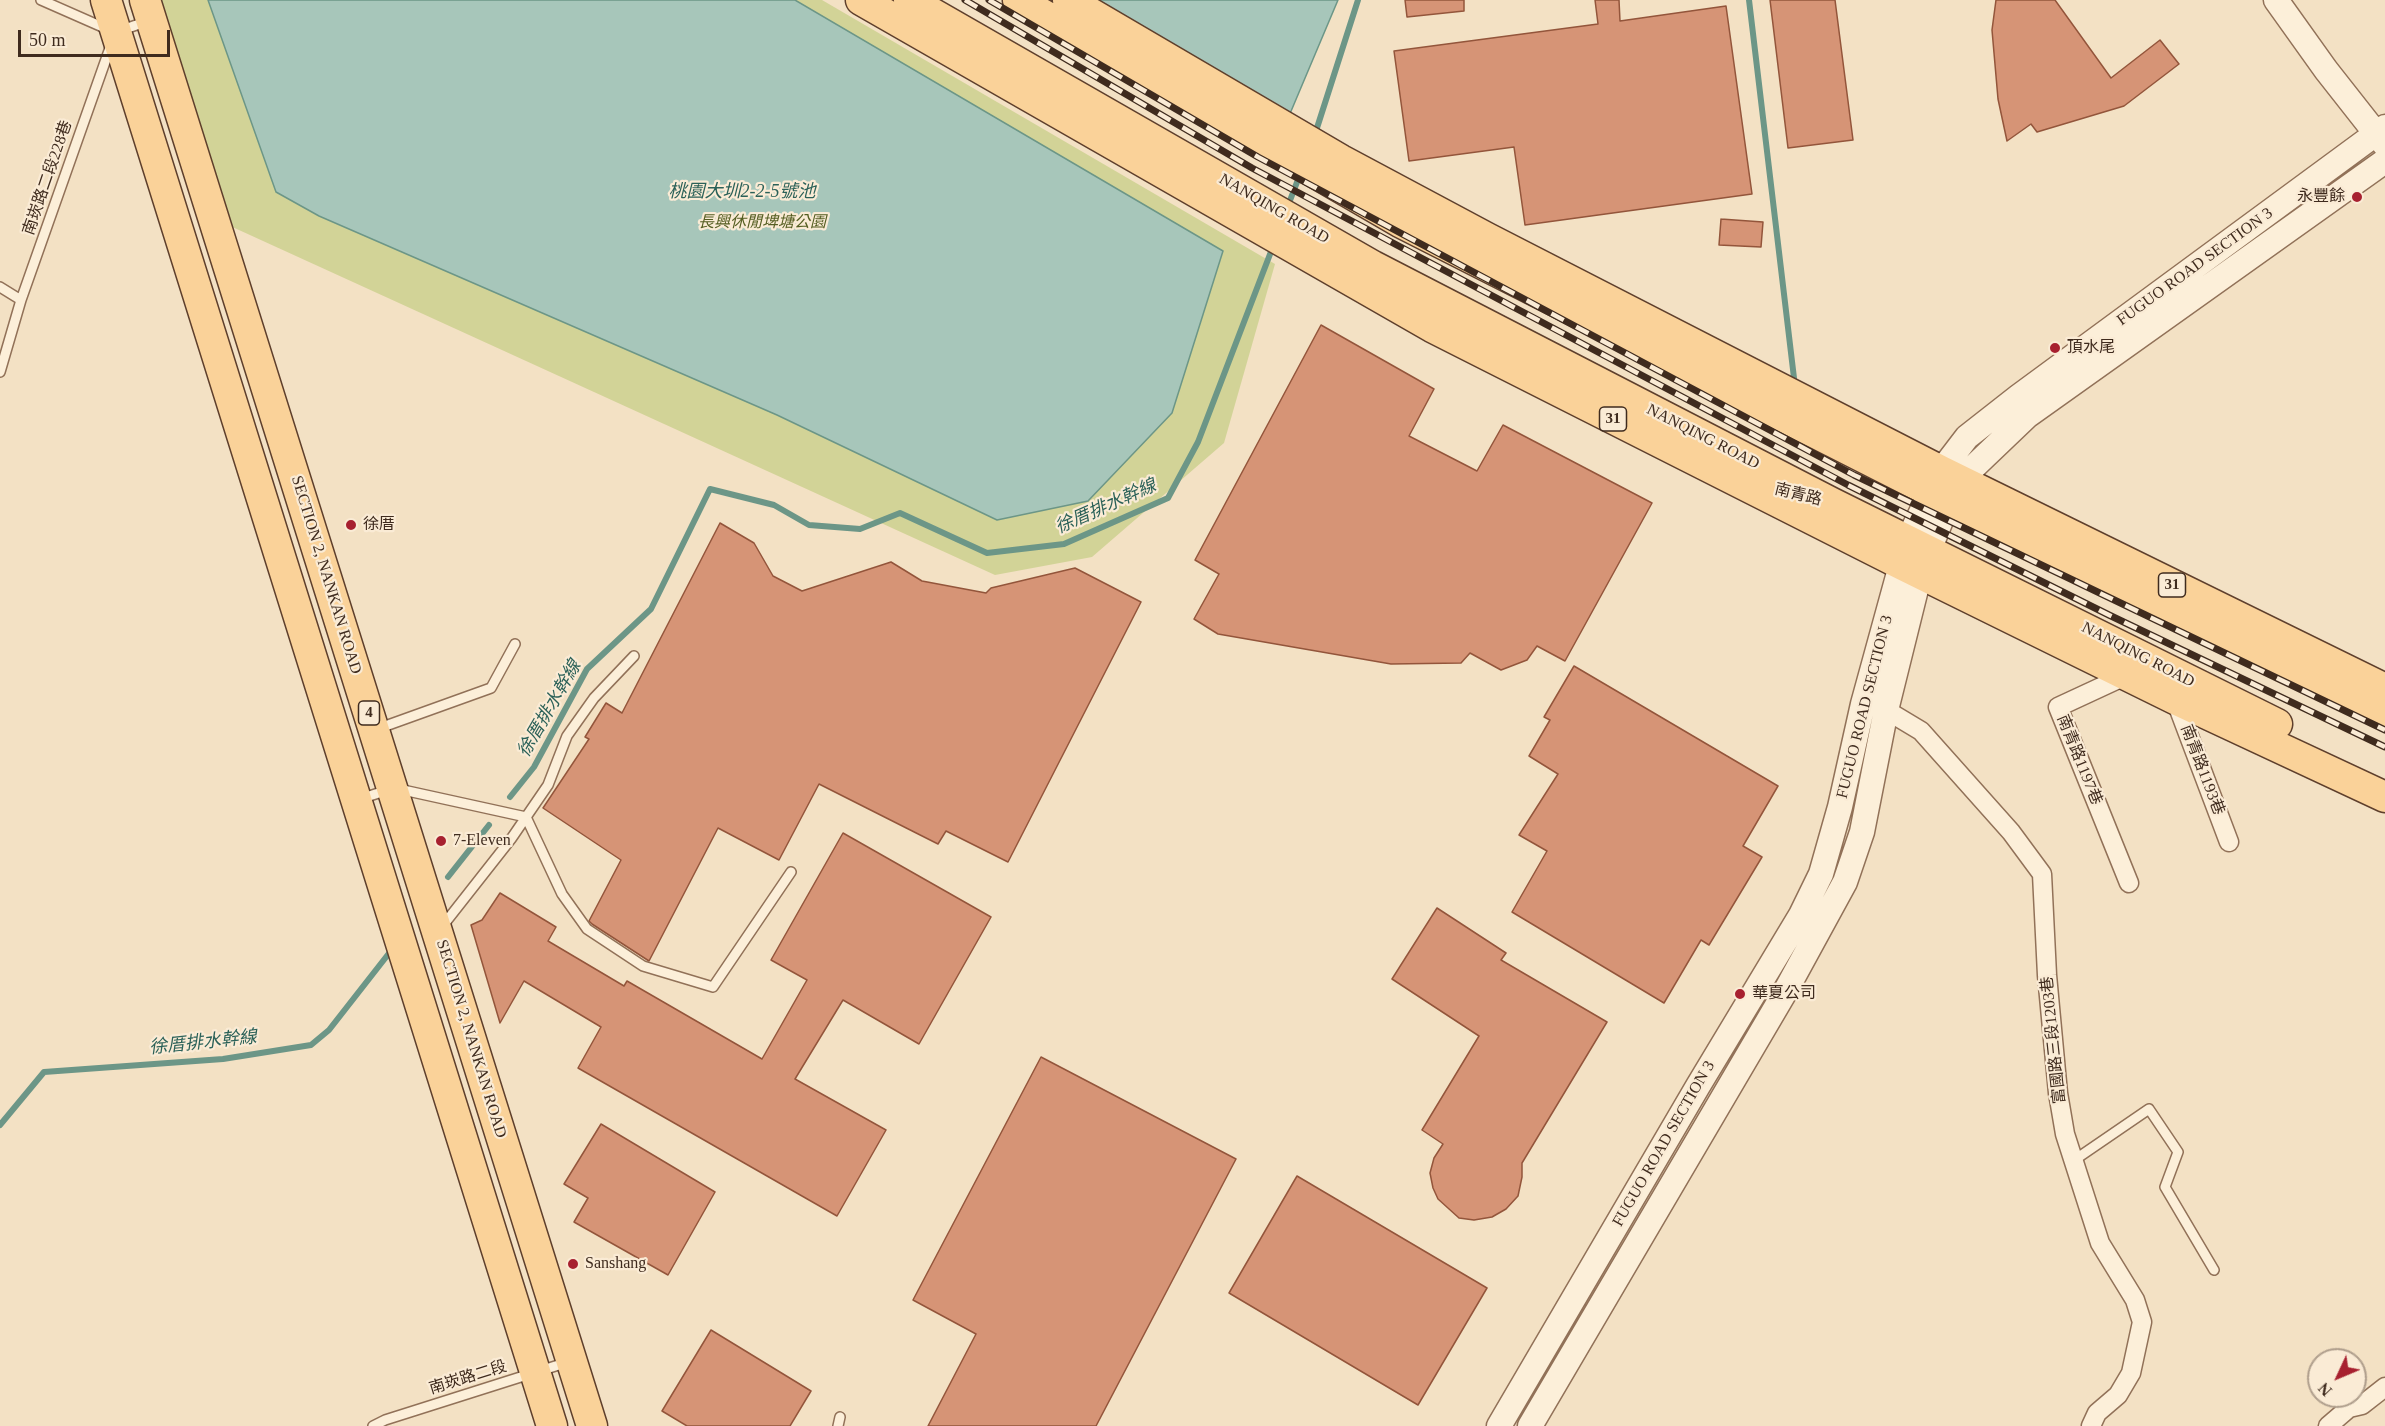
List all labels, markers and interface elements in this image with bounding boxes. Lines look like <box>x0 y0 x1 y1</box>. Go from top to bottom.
scale bar <box>21 18 172 56</box>
text: 50 m <box>29 30 66 50</box>
street label: 南崁路二段228巷 <box>19 118 77 238</box>
street label: NANQING ROAD <box>1216 170 1332 248</box>
water label: 桃園大圳2-2-5號池 <box>669 181 815 203</box>
place label: 永豐餘 <box>2297 187 2345 207</box>
marker: 永豐餘 <box>2350 190 2364 204</box>
street label: FUGUO ROAD SECTION 3 <box>2113 204 2277 330</box>
park label: 長興休閒埤塘公園 <box>698 213 826 233</box>
place label: 頂水尾 <box>2067 338 2115 358</box>
marker: 頂水尾 <box>2048 341 2062 355</box>
street label: NANQING ROAD <box>1643 400 1763 474</box>
road number: 31 <box>1600 407 1626 431</box>
street label: SECTION 2, NANKAN ROAD <box>287 474 365 676</box>
water label: 徐厝排水幹線 <box>1052 475 1160 539</box>
street label: 南青路 <box>1772 480 1824 510</box>
place label: 徐厝 <box>363 515 395 535</box>
marker: 徐厝 <box>344 518 358 532</box>
road number: 31 <box>2158 573 2186 597</box>
street label: FUGUO ROAD SECTION 3 <box>1833 613 1897 801</box>
street label: NANQING ROAD <box>2078 618 2198 692</box>
water label: 徐厝排水幹線 <box>514 657 586 761</box>
road number: 4 <box>358 701 380 725</box>
street label: 南青路1197巷 <box>2052 712 2106 808</box>
street label: 南青路1193巷 <box>2176 722 2228 818</box>
place label: 7-Eleven <box>453 831 511 851</box>
marker: 7-Eleven <box>434 834 448 848</box>
street label: SECTION 2, NANKAN ROAD <box>432 938 510 1140</box>
street label: 富國路三段1203巷 <box>2038 975 2070 1105</box>
place label: 華夏公司 <box>1752 984 1816 1004</box>
marker: 華夏公司 <box>1733 987 1747 1001</box>
water label: 徐厝排水幹線 <box>148 1027 258 1059</box>
street label: FUGUO ROAD SECTION 3 <box>1609 1058 1719 1230</box>
place label: Sanshang <box>585 1254 646 1274</box>
marker: Sanshang <box>566 1257 580 1271</box>
north arrow <box>2307 1348 2367 1408</box>
street label: 南崁路二段 <box>427 1357 509 1399</box>
text: N <box>2315 1379 2335 1400</box>

